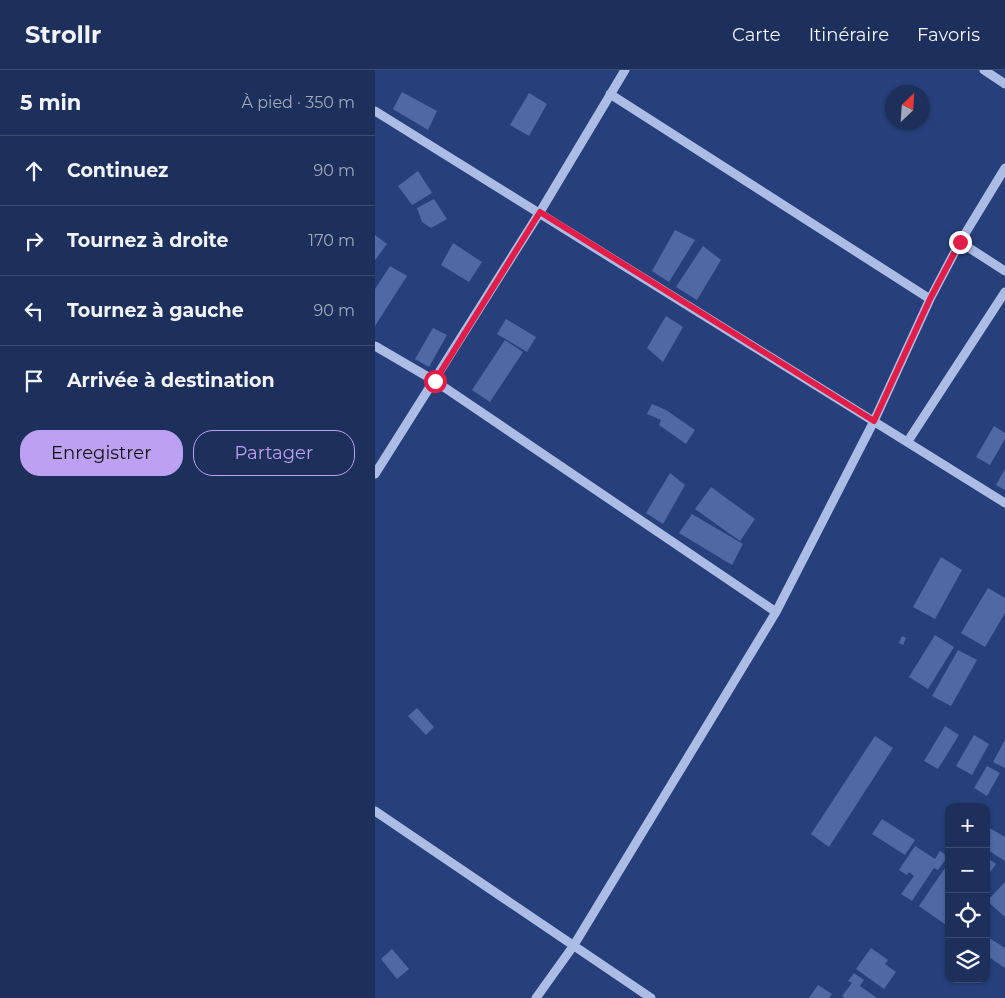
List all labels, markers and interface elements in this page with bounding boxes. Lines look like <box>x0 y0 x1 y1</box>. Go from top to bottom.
text: Strollr <box>25 20 101 49</box>
text: Carte <box>732 24 781 46</box>
text: Itinéraire <box>809 24 889 46</box>
text: Favoris <box>917 24 980 46</box>
north arrow <box>885 85 930 130</box>
text: 5 min <box>20 90 81 115</box>
text: À pied · 350 m <box>242 93 355 112</box>
icon: ahead <box>20 157 48 185</box>
text: Continuez <box>67 159 168 182</box>
text: 90 m <box>313 161 355 180</box>
icon: right <box>20 227 48 255</box>
text: Tournez à droite <box>67 229 228 252</box>
text: 170 m <box>308 231 355 250</box>
route end <box>949 231 972 254</box>
icon: left <box>20 297 48 325</box>
text: Tournez à gauche <box>67 299 244 322</box>
text: 90 m <box>313 301 355 320</box>
icon: arrive <box>20 367 48 395</box>
text: Arrivée à destination <box>67 369 275 392</box>
route start <box>424 370 447 393</box>
button: Enregistrer <box>20 430 183 476</box>
button: Partager <box>193 430 355 476</box>
map controls <box>945 803 990 983</box>
button: + <box>945 803 990 848</box>
button: − <box>945 848 990 893</box>
button: locate <box>945 893 990 938</box>
button: layers <box>945 938 990 983</box>

